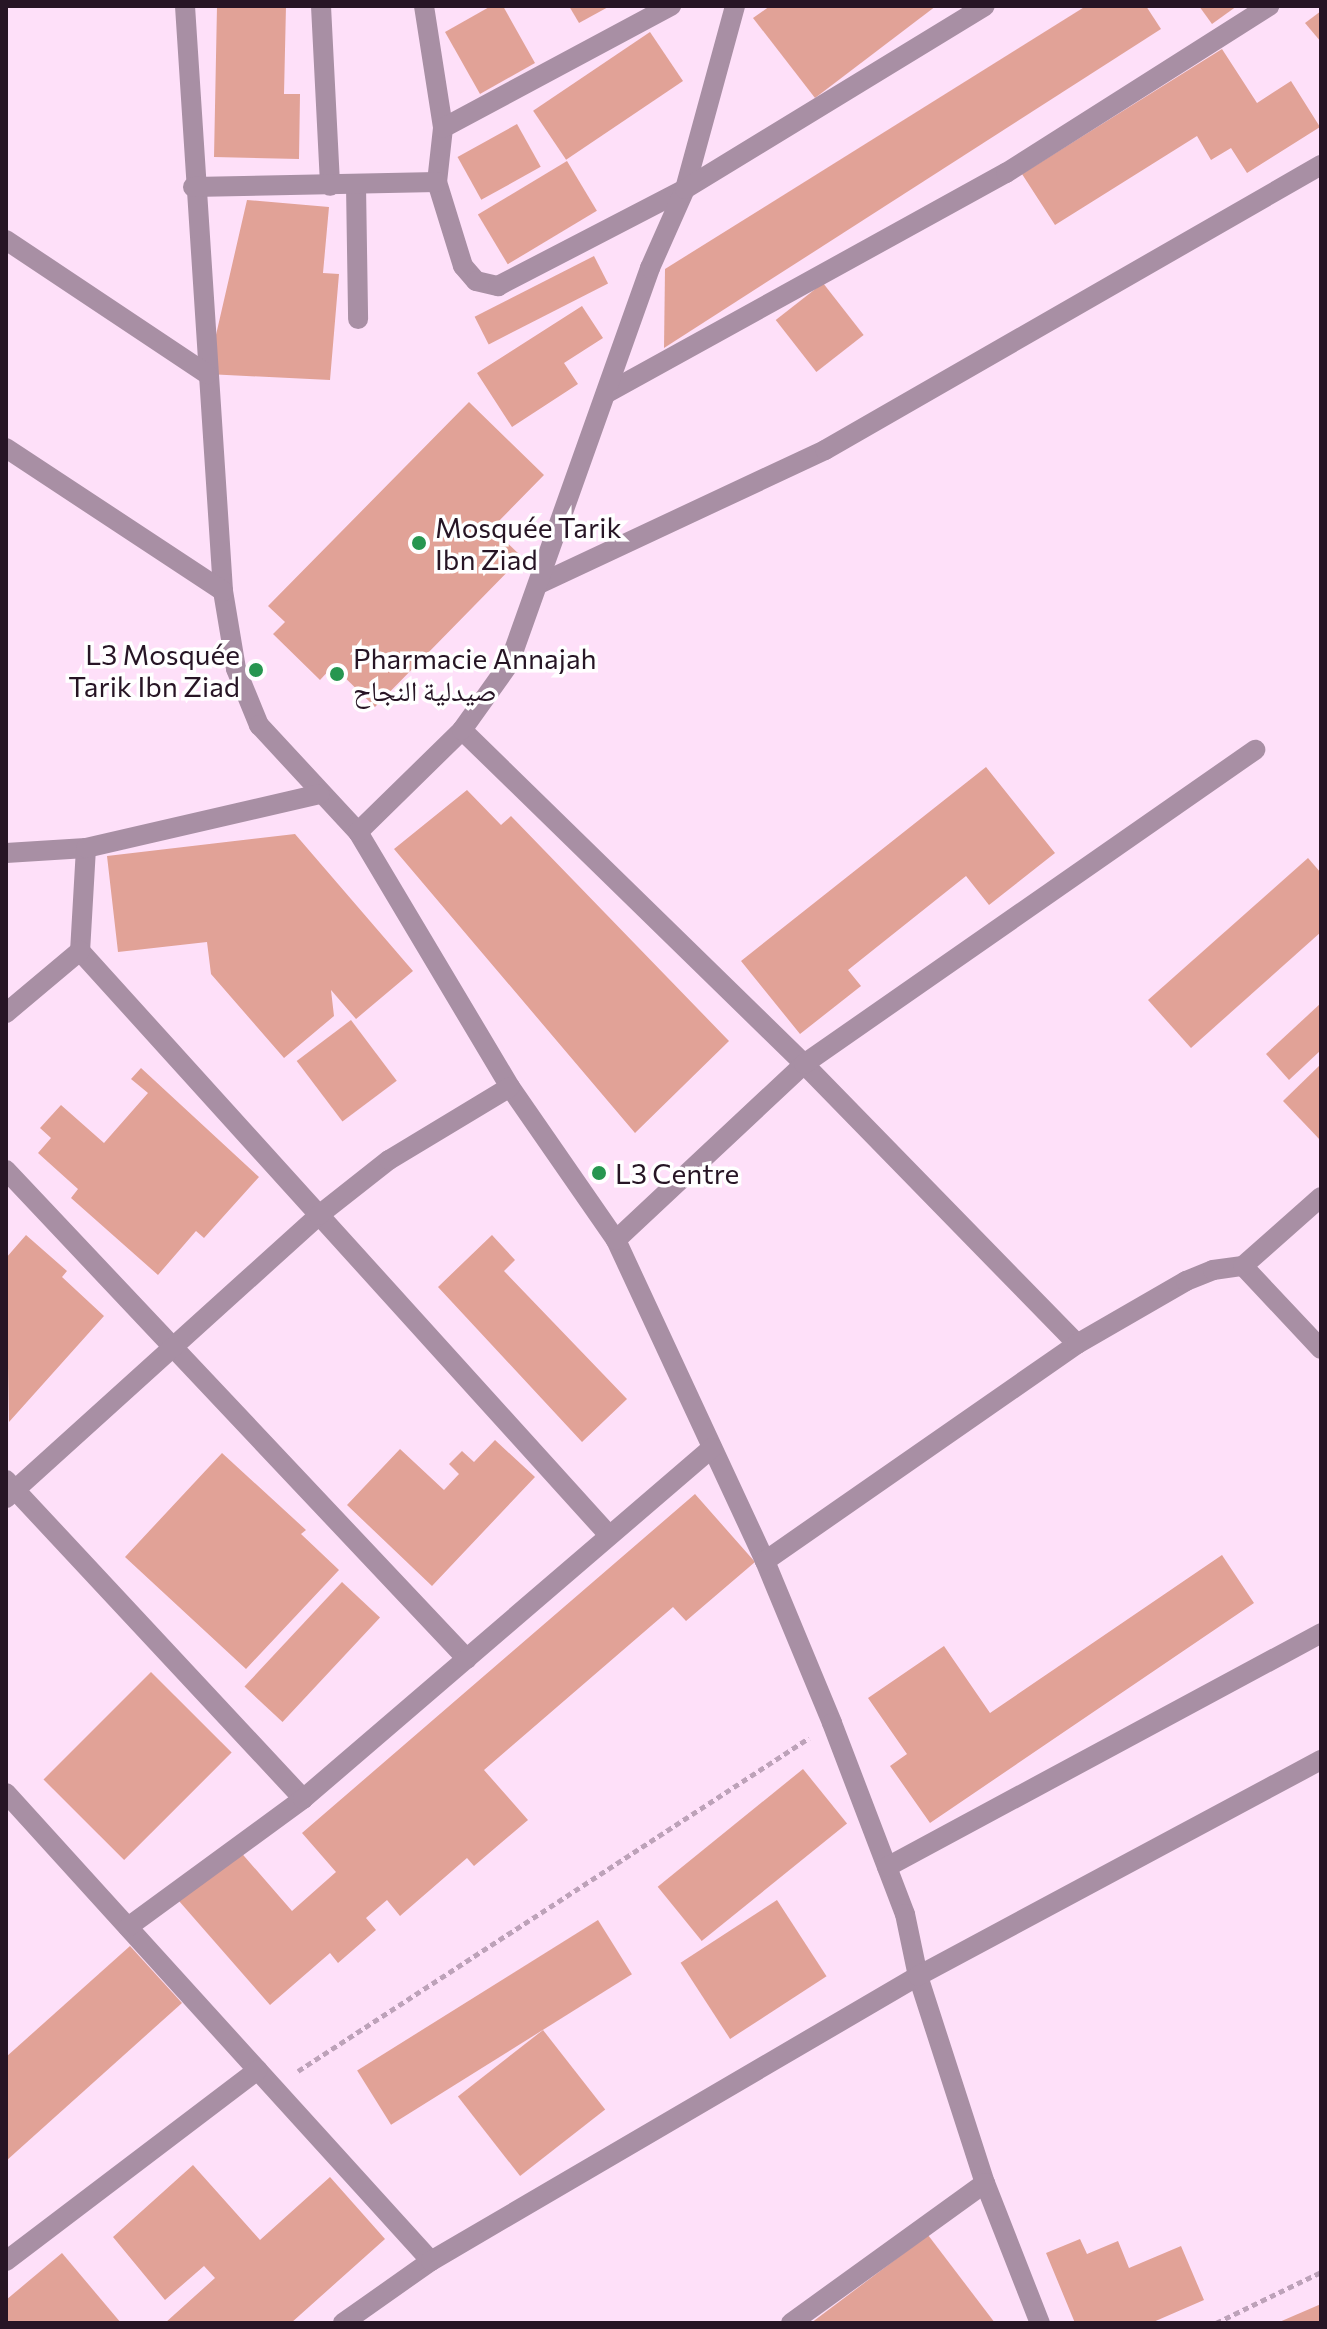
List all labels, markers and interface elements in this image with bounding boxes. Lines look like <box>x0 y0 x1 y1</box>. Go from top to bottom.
place label: Mosquée Tarik Ibn Ziad <box>435 510 622 576</box>
marker: Mosquée Tarik Ibn Ziad <box>410 534 428 552</box>
place label: L3 Mosquée Tarik Ibn Ziad <box>68 637 240 703</box>
place label: Pharmacie Annajah صيدلية النجاح <box>353 641 597 707</box>
marker: L3 Mosquée Tarik Ibn Ziad <box>247 661 265 679</box>
marker: Pharmacie Annajah صيدلية النجاح <box>328 665 346 683</box>
place label: L3 Centre <box>615 1156 739 1190</box>
marker: L3 Centre <box>590 1164 608 1182</box>

